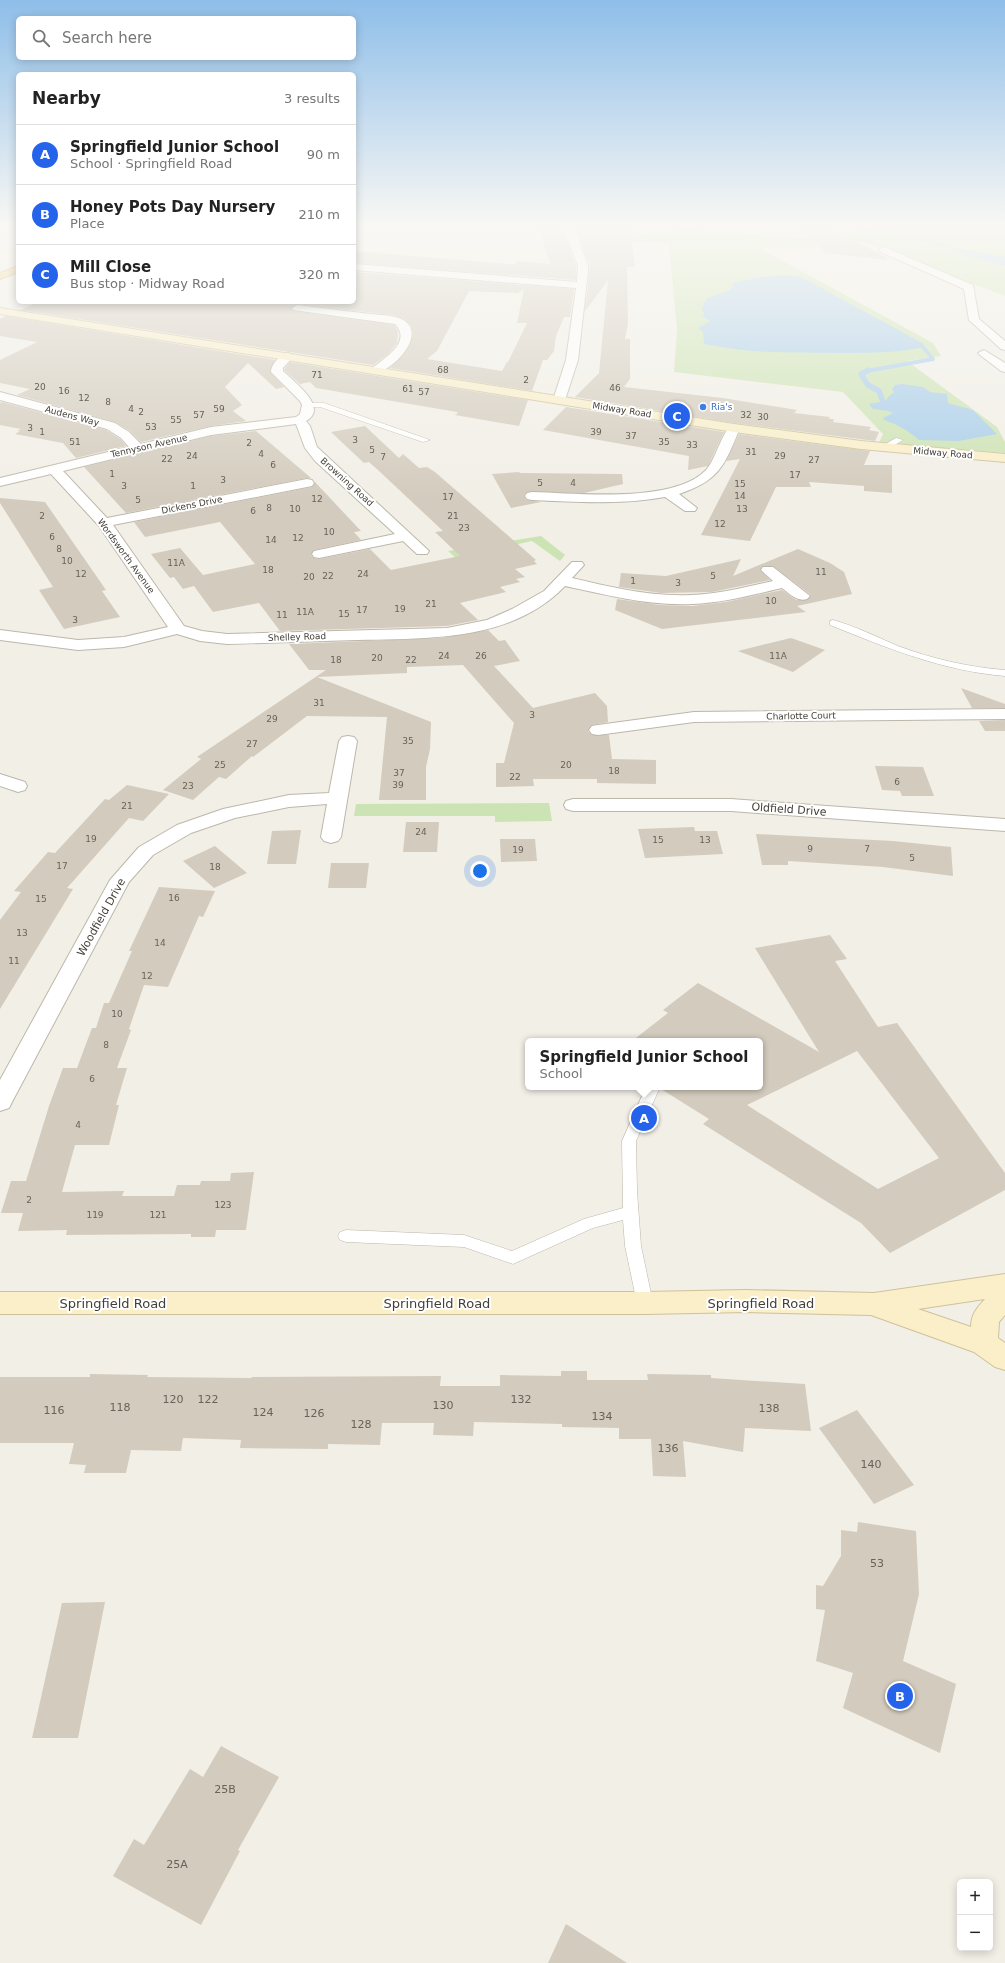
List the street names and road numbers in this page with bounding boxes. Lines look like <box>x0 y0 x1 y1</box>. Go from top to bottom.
street label: Midway Road <box>592 400 652 420</box>
street label: Audens Way <box>44 404 101 428</box>
street label: Tennyson Avenue <box>109 432 189 460</box>
street label: Midway Road <box>913 445 973 461</box>
street label: Browning Road <box>319 456 375 508</box>
street label: Dickens Drive <box>161 494 224 516</box>
street label: Wordsworth Avenue <box>96 517 157 596</box>
street label: Shelley Road <box>268 631 326 643</box>
street label: Charlotte Court <box>766 710 836 722</box>
street label: Oldfield Drive <box>751 800 827 819</box>
street label: Woodfield Drive <box>75 876 128 959</box>
street label: Springfield Road <box>60 1296 166 1311</box>
street label: Springfield Road <box>384 1296 490 1311</box>
street label: Springfield Road <box>708 1296 814 1311</box>

